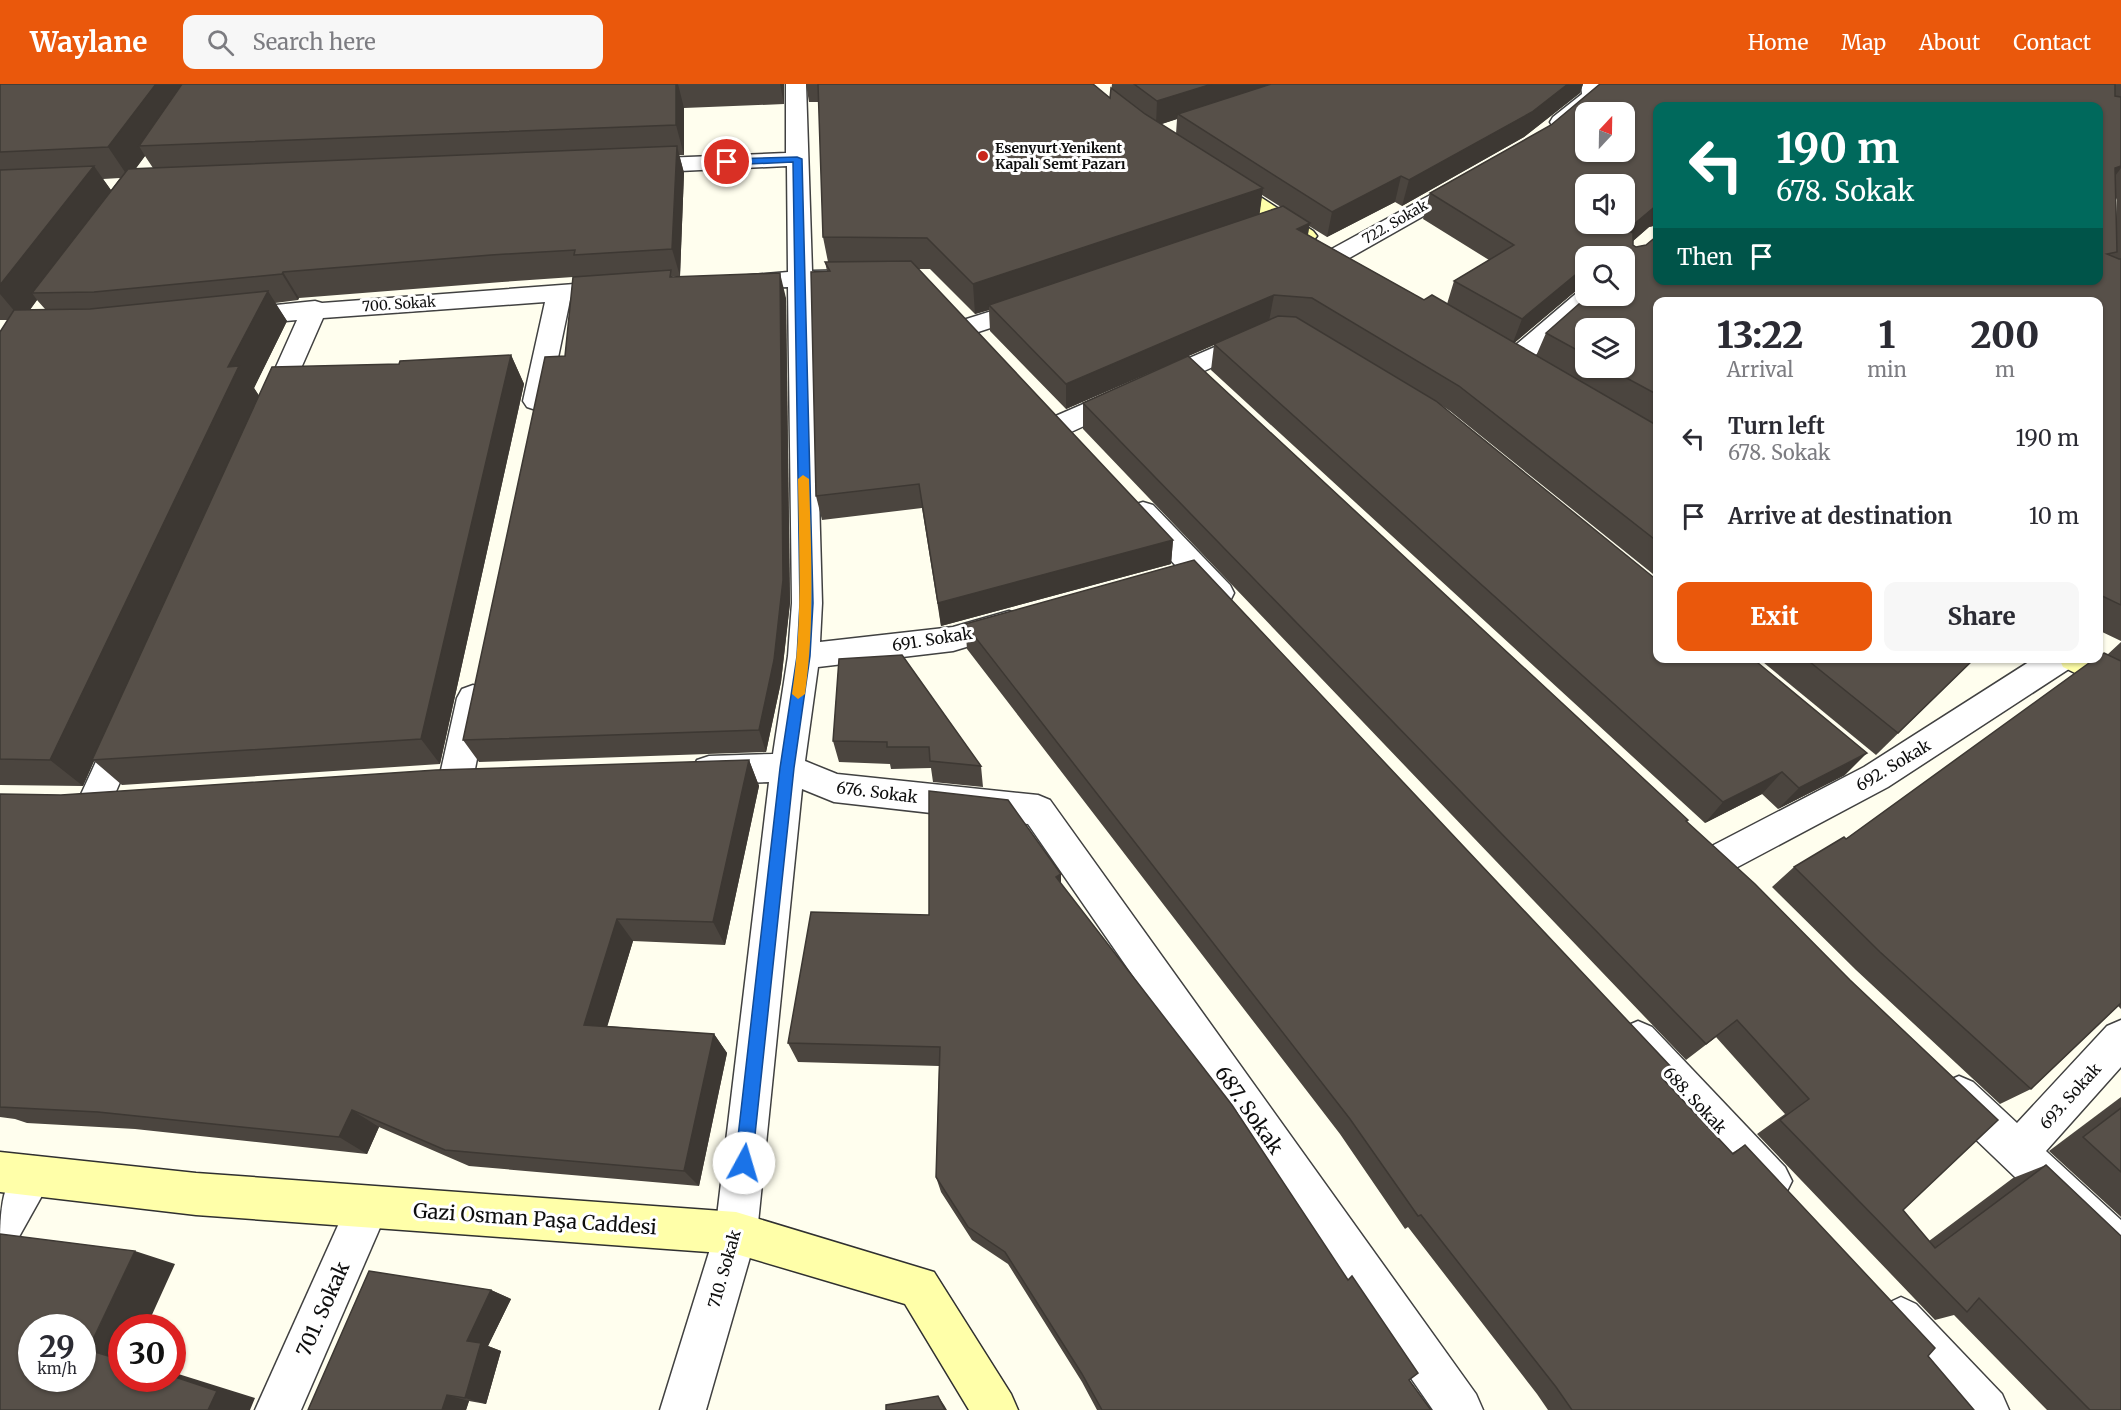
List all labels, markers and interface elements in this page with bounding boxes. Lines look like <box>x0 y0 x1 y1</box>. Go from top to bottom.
search box <box>183 15 603 69</box>
text: Waylane <box>30 24 147 60</box>
icon: search <box>204 26 237 59</box>
text: Search here <box>252 28 376 56</box>
text: Home <box>1748 29 1808 56</box>
text: Map <box>1841 29 1886 56</box>
text: About <box>1919 29 1980 56</box>
text: Contact <box>2013 29 2091 56</box>
north arrow <box>1575 102 1635 162</box>
map controls <box>1575 102 1635 378</box>
text: 190 m <box>1776 122 1899 174</box>
icon: left <box>1677 126 1755 204</box>
pin <box>701 136 752 187</box>
place label: Esenyurt Yenikent Kapalı Semt Pazarı <box>995 139 1126 173</box>
icon: arrive <box>710 145 743 178</box>
marker: Esenyurt Yenikent Kapalı Semt Pazarı <box>976 149 990 163</box>
button: sound <box>1575 174 1635 234</box>
text: 678. Sokak <box>1776 174 1914 208</box>
street label: 722. Sokak <box>1359 196 1431 248</box>
icon: arrive <box>1745 240 1778 273</box>
text: Then <box>1677 243 1733 271</box>
button: search <box>1575 246 1635 306</box>
street label: 700. Sokak <box>362 292 437 316</box>
text: 13:22 <box>1717 313 1803 358</box>
text: 1 <box>1879 313 1895 358</box>
text: 200 <box>1970 313 2039 358</box>
button: layers <box>1575 318 1635 378</box>
text: Arrival <box>1727 357 1793 382</box>
text: min <box>1867 357 1907 382</box>
text: m <box>1995 357 2015 382</box>
text: Turn left <box>1728 412 1825 440</box>
icon: left <box>1677 422 1710 455</box>
text: 190 m <box>2016 424 2079 452</box>
text: 678. Sokak <box>1728 440 1831 465</box>
icon: arrive <box>1677 500 1710 533</box>
text: Arrive at destination <box>1728 502 1952 530</box>
text: 10 m <box>2029 502 2079 530</box>
button: Exit <box>1677 582 1872 651</box>
button: Share <box>1884 582 2079 651</box>
street label: 691. Sokak <box>890 623 974 655</box>
street label: 692. Sokak <box>1852 734 1935 795</box>
street label: 676. Sokak <box>835 777 920 807</box>
street label: 693. Sokak <box>2035 1058 2106 1133</box>
street label: 687. Sokak <box>1210 1061 1289 1159</box>
street label: 688. Sokak <box>1659 1062 1732 1138</box>
position arrow <box>712 1131 776 1195</box>
street label: Gazi Osman Paşa Caddesi <box>412 1198 658 1239</box>
street label: 710. Sokak <box>703 1227 745 1310</box>
street label: 701. Sokak <box>291 1257 355 1360</box>
speed limit sign: 30 <box>108 1314 186 1392</box>
text: 29 <box>39 1327 75 1365</box>
text: km/h <box>37 1359 77 1378</box>

